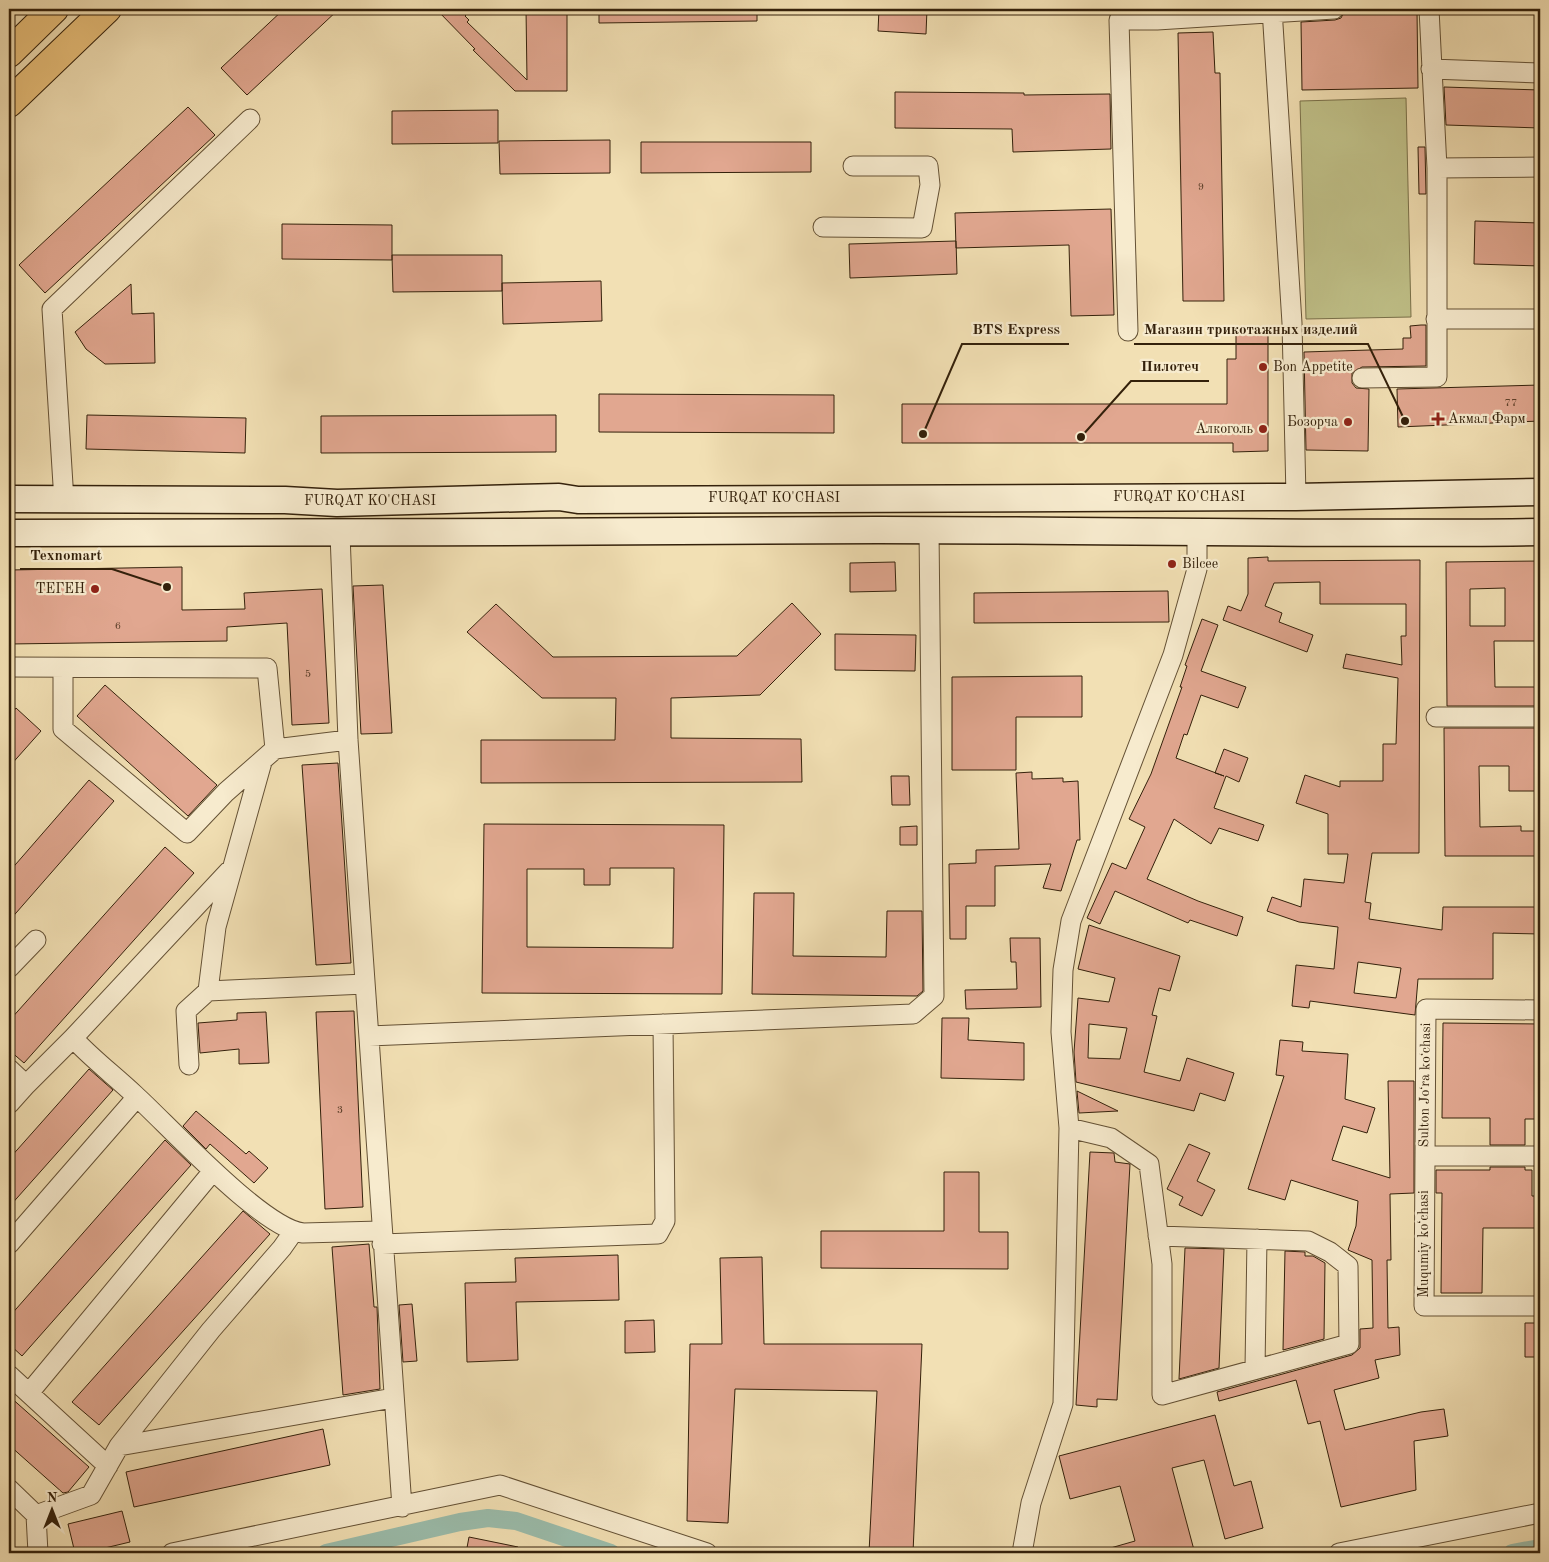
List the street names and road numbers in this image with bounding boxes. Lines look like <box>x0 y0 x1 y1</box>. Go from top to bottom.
street label: FURQAT KO'CHASI <box>1113 490 1245 504</box>
street label: FURQAT KO'CHASI <box>708 491 840 505</box>
street label: FURQAT KO'CHASI <box>304 494 436 508</box>
street label: Sulton Joʻra koʻchasi <box>1416 1022 1433 1147</box>
street label: Muqumiy koʻchasi <box>1416 1190 1431 1298</box>

